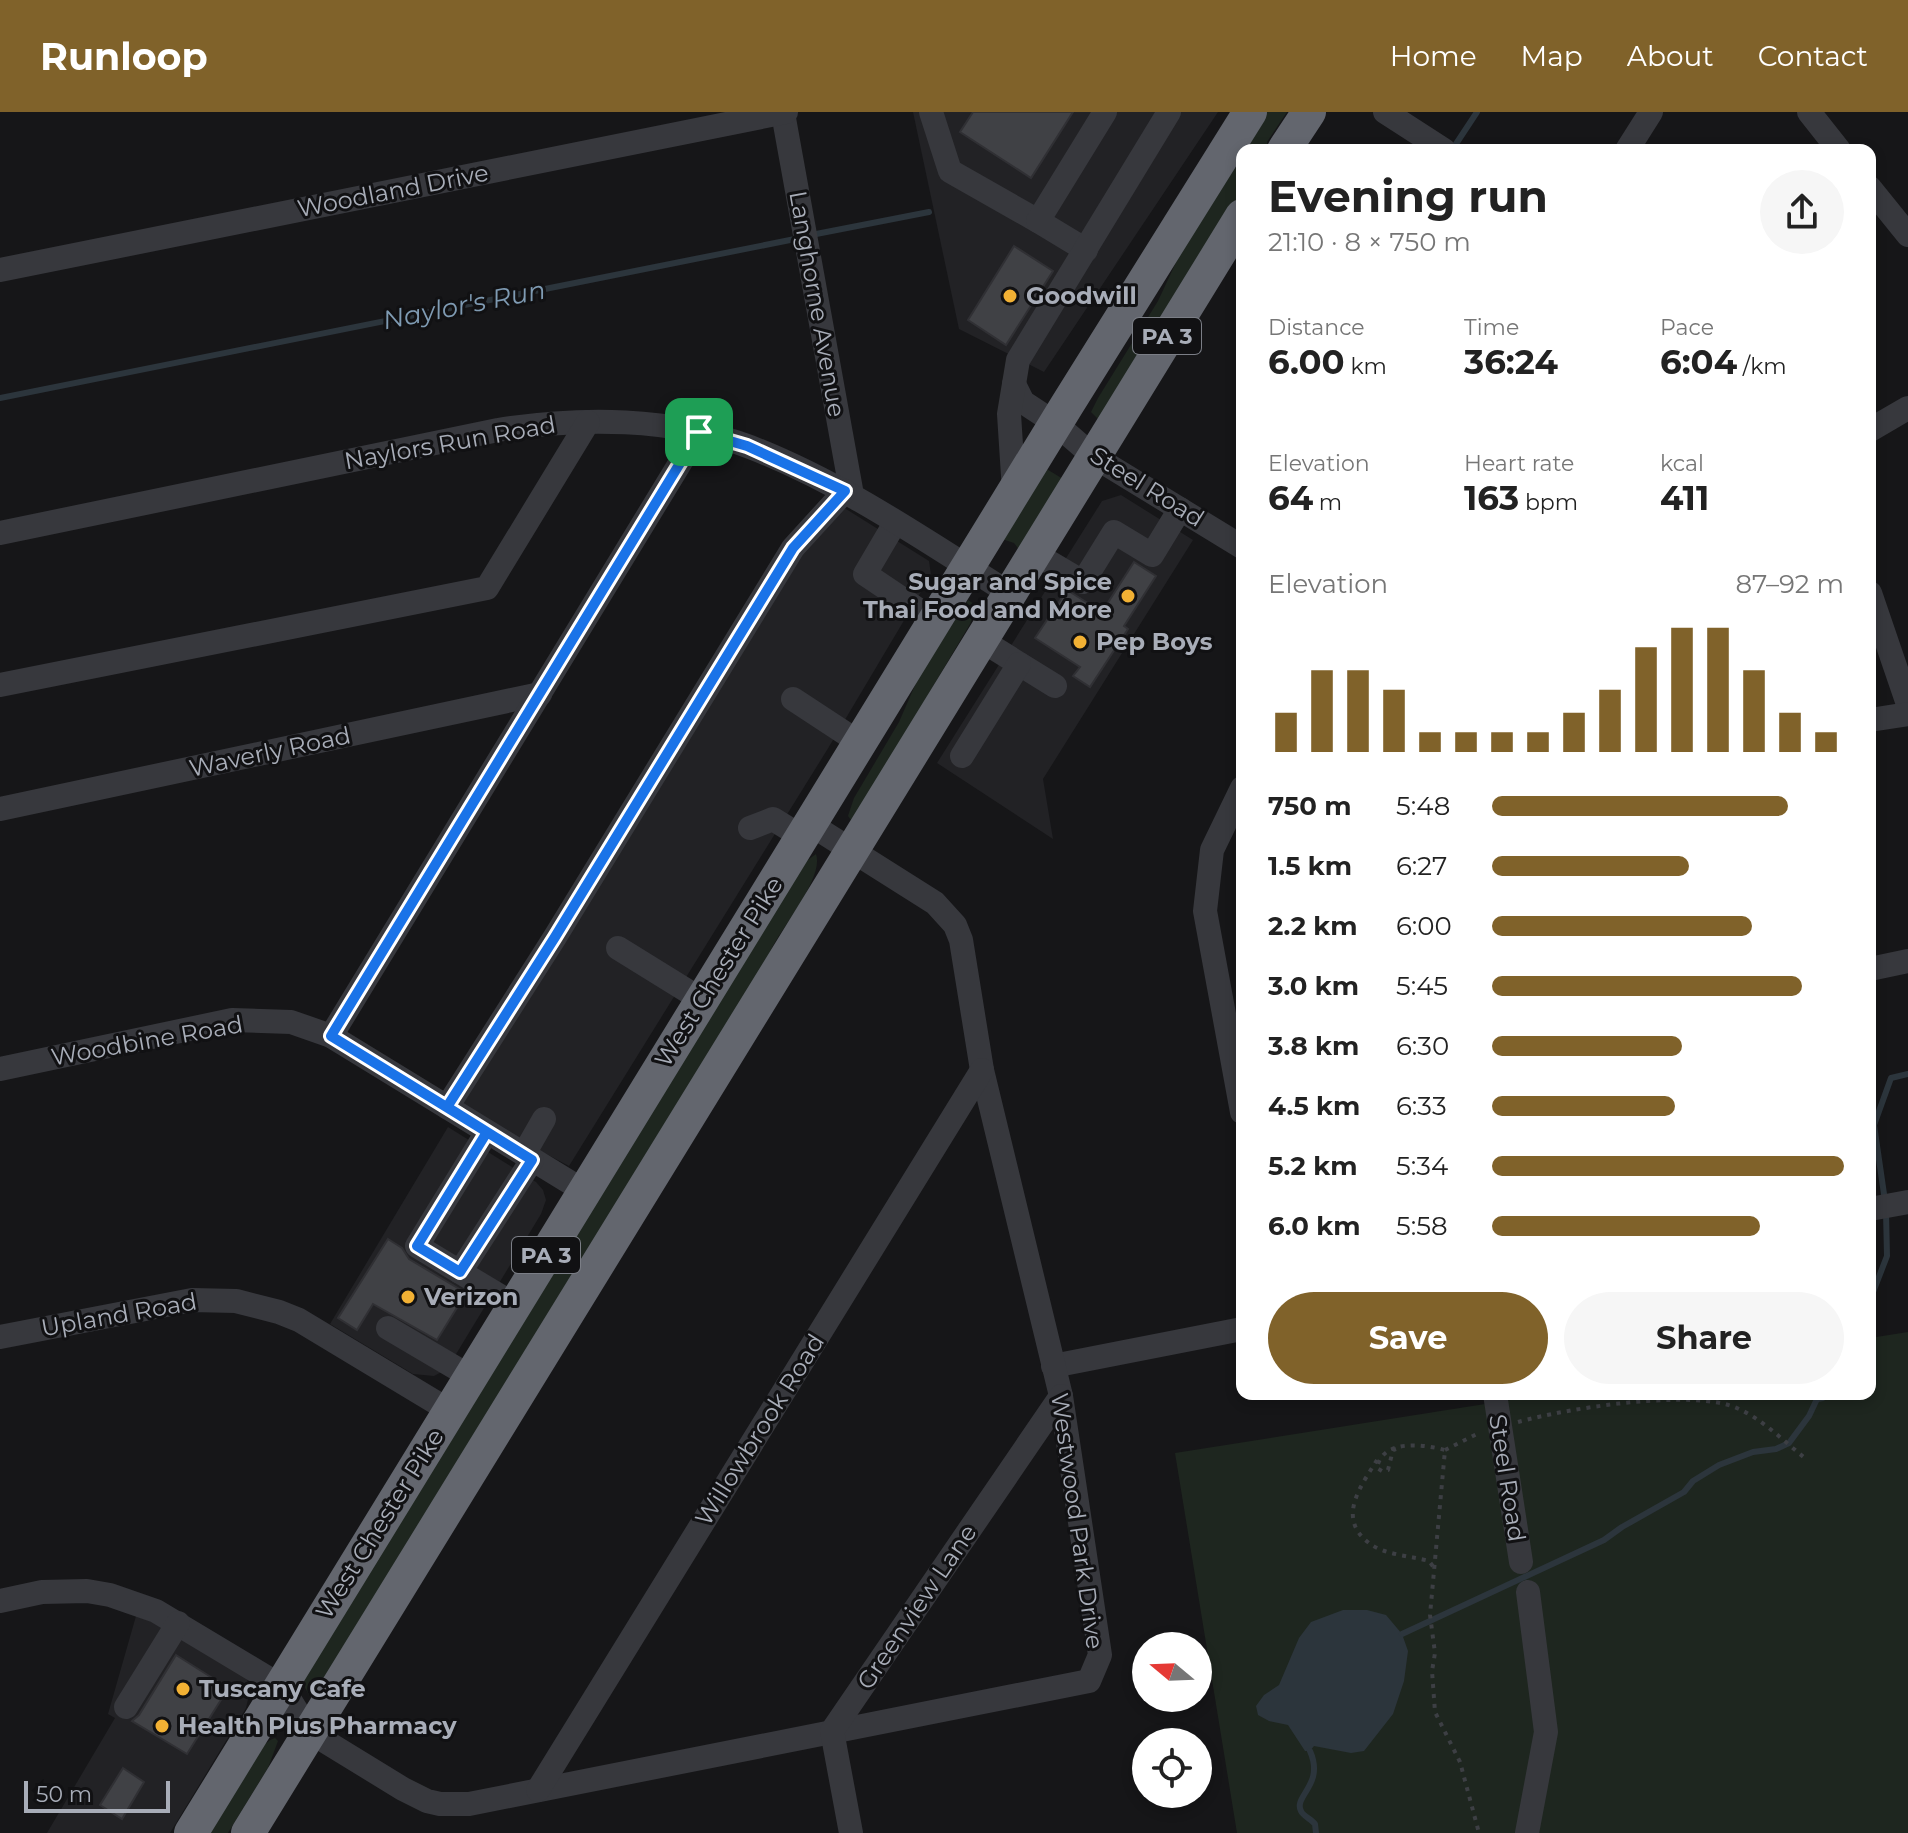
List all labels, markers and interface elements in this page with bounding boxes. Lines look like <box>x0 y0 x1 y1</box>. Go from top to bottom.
text: Runloop <box>40 33 208 80</box>
text: Home <box>1390 39 1477 73</box>
text: Map <box>1521 39 1583 73</box>
text: About <box>1627 39 1714 73</box>
text: Contact <box>1758 39 1868 73</box>
street label: Woodland Drive <box>295 158 491 223</box>
text: Evening run <box>1268 169 1548 223</box>
button: share <box>1760 170 1844 254</box>
street label: Langhorne Avenue <box>783 189 852 419</box>
text: 21:10 · 8 × 750 m <box>1268 226 1471 258</box>
water label: Naylor's Run <box>380 274 548 336</box>
place label: Goodwill <box>1026 281 1137 310</box>
marker: Goodwill <box>1001 287 1019 305</box>
text: Distance <box>1268 314 1365 341</box>
text: Time <box>1464 314 1519 341</box>
text: Pace <box>1660 314 1714 341</box>
road number: PA 3 <box>1133 318 1201 354</box>
text: 6.00 <box>1268 341 1345 383</box>
text: 36:24 <box>1464 341 1558 383</box>
text: 6:04 <box>1660 341 1737 383</box>
text: km <box>1345 353 1387 380</box>
text: /km <box>1737 353 1787 380</box>
pin <box>665 398 733 466</box>
street label: Naylors Run Road <box>342 410 558 475</box>
icon: arrive <box>677 410 721 454</box>
street label: Steel Road <box>1085 440 1209 533</box>
text: Elevation <box>1268 450 1370 477</box>
text: Heart rate <box>1464 450 1574 477</box>
text: kcal <box>1660 450 1704 477</box>
text: 64 <box>1268 477 1313 519</box>
text: 163 <box>1464 477 1519 519</box>
text: 411 <box>1660 477 1709 519</box>
text: m <box>1313 489 1342 516</box>
text: bpm <box>1519 489 1578 516</box>
place label: Sugar and Spice Thai Food and More <box>863 567 1112 624</box>
text: Elevation <box>1268 568 1388 600</box>
text: 87–92 m <box>1735 568 1844 600</box>
marker: Sugar and Spice Thai Food and More <box>1119 587 1137 605</box>
place label: Pep Boys <box>1096 627 1213 656</box>
marker: Pep Boys <box>1071 633 1089 651</box>
street label: Waverly Road <box>187 720 353 783</box>
text: 750 m <box>1268 790 1351 822</box>
text: 5:48 <box>1396 790 1450 822</box>
text: 1.5 km <box>1268 850 1352 882</box>
text: 6:27 <box>1396 850 1447 882</box>
street label: West Chester Pike <box>648 871 789 1072</box>
text: 2.2 km <box>1268 910 1358 942</box>
text: 6:00 <box>1396 910 1452 942</box>
text: 3.0 km <box>1268 970 1359 1002</box>
text: 5:45 <box>1396 970 1448 1002</box>
street label: Woodbine Road <box>49 1009 245 1072</box>
text: 3.8 km <box>1268 1030 1359 1062</box>
text: 6:30 <box>1396 1030 1449 1062</box>
text: 4.5 km <box>1268 1090 1360 1122</box>
text: 6:33 <box>1396 1090 1447 1122</box>
text: 5.2 km <box>1268 1150 1357 1182</box>
text: 5:34 <box>1396 1150 1448 1182</box>
text: 6.0 km <box>1268 1210 1361 1242</box>
text: 5:58 <box>1396 1210 1448 1242</box>
road number: PA 3 <box>512 1237 580 1273</box>
place label: Verizon <box>423 1282 518 1311</box>
street label: Upland Road <box>39 1287 199 1342</box>
marker: Verizon <box>399 1288 417 1306</box>
button: Save <box>1268 1292 1548 1384</box>
button: Share <box>1564 1292 1844 1384</box>
street label: Willowbrook Road <box>689 1329 830 1531</box>
street label: Westwood Park Drive <box>1045 1391 1110 1651</box>
street label: Steel Road <box>1483 1412 1532 1544</box>
street label: West Chester Pike <box>309 1423 450 1624</box>
street label: Greenview Lane <box>851 1519 983 1695</box>
north arrow <box>1132 1632 1212 1712</box>
map controls <box>1132 1632 1212 1808</box>
place label: Tuscany Cafe <box>199 1674 366 1703</box>
marker: Tuscany Cafe <box>174 1680 192 1698</box>
place label: Health Plus Pharmacy <box>178 1711 457 1740</box>
marker: Health Plus Pharmacy <box>153 1717 171 1735</box>
button: locate <box>1132 1728 1212 1808</box>
scale bar <box>24 1777 170 1813</box>
text: 50 m <box>36 1781 92 1808</box>

